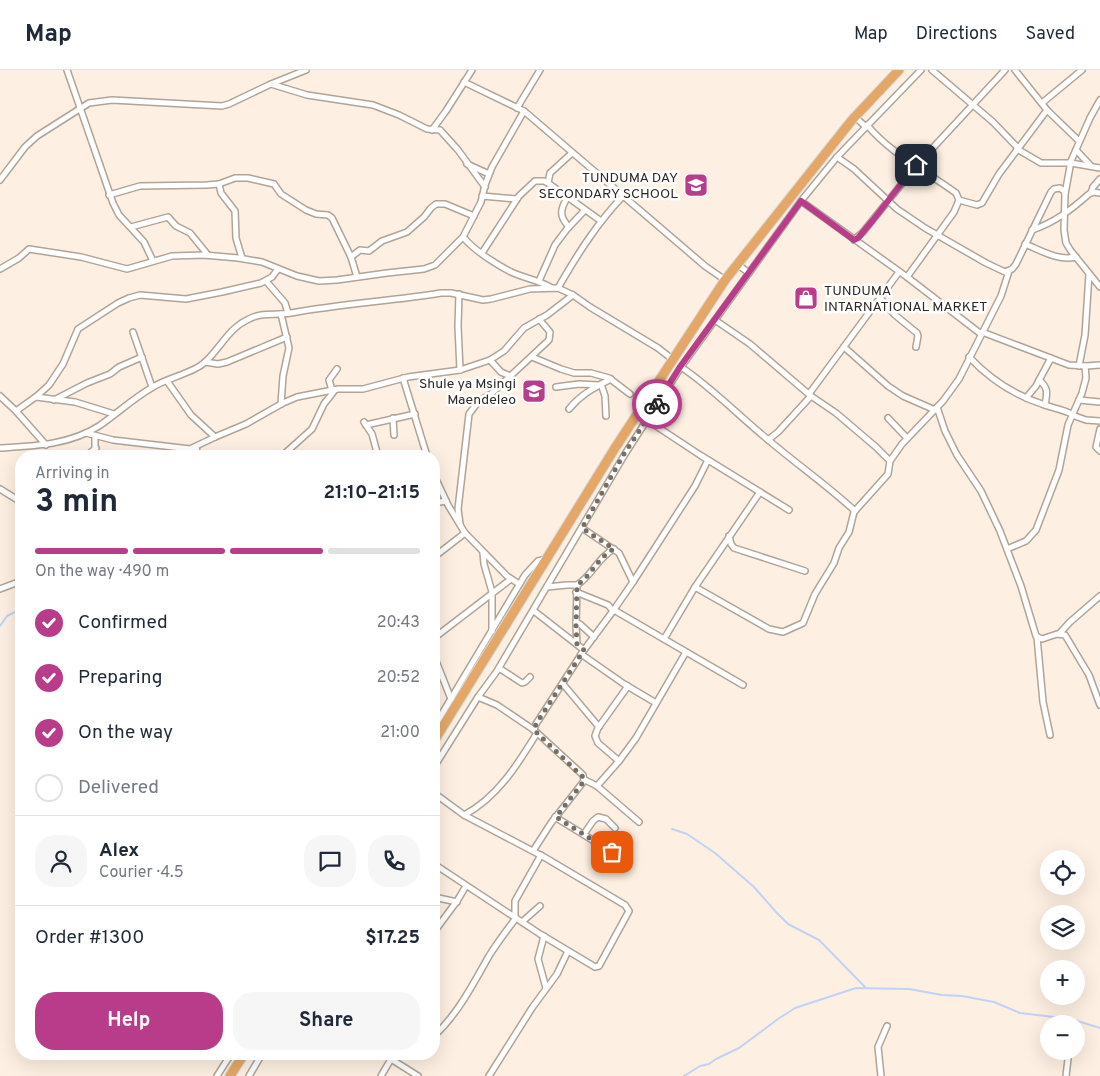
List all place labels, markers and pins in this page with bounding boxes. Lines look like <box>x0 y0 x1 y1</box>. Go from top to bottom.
pin <box>895 144 937 186</box>
place label: TUNDUMA DAY SECONDARY SCHOOL <box>539 170 678 203</box>
school or university icon: TUNDUMA DAY SECONDARY SCHOOL <box>683 172 709 198</box>
place label: TUNDUMA INTARNATIONAL MARKET <box>824 283 988 316</box>
shop icon: TUNDUMA INTARNATIONAL MARKET <box>793 285 819 311</box>
place label: Shule ya Msingi Maendeleo <box>419 376 516 409</box>
school or university icon: Shule ya Msingi Maendeleo <box>521 378 547 404</box>
pin <box>591 831 633 873</box>

